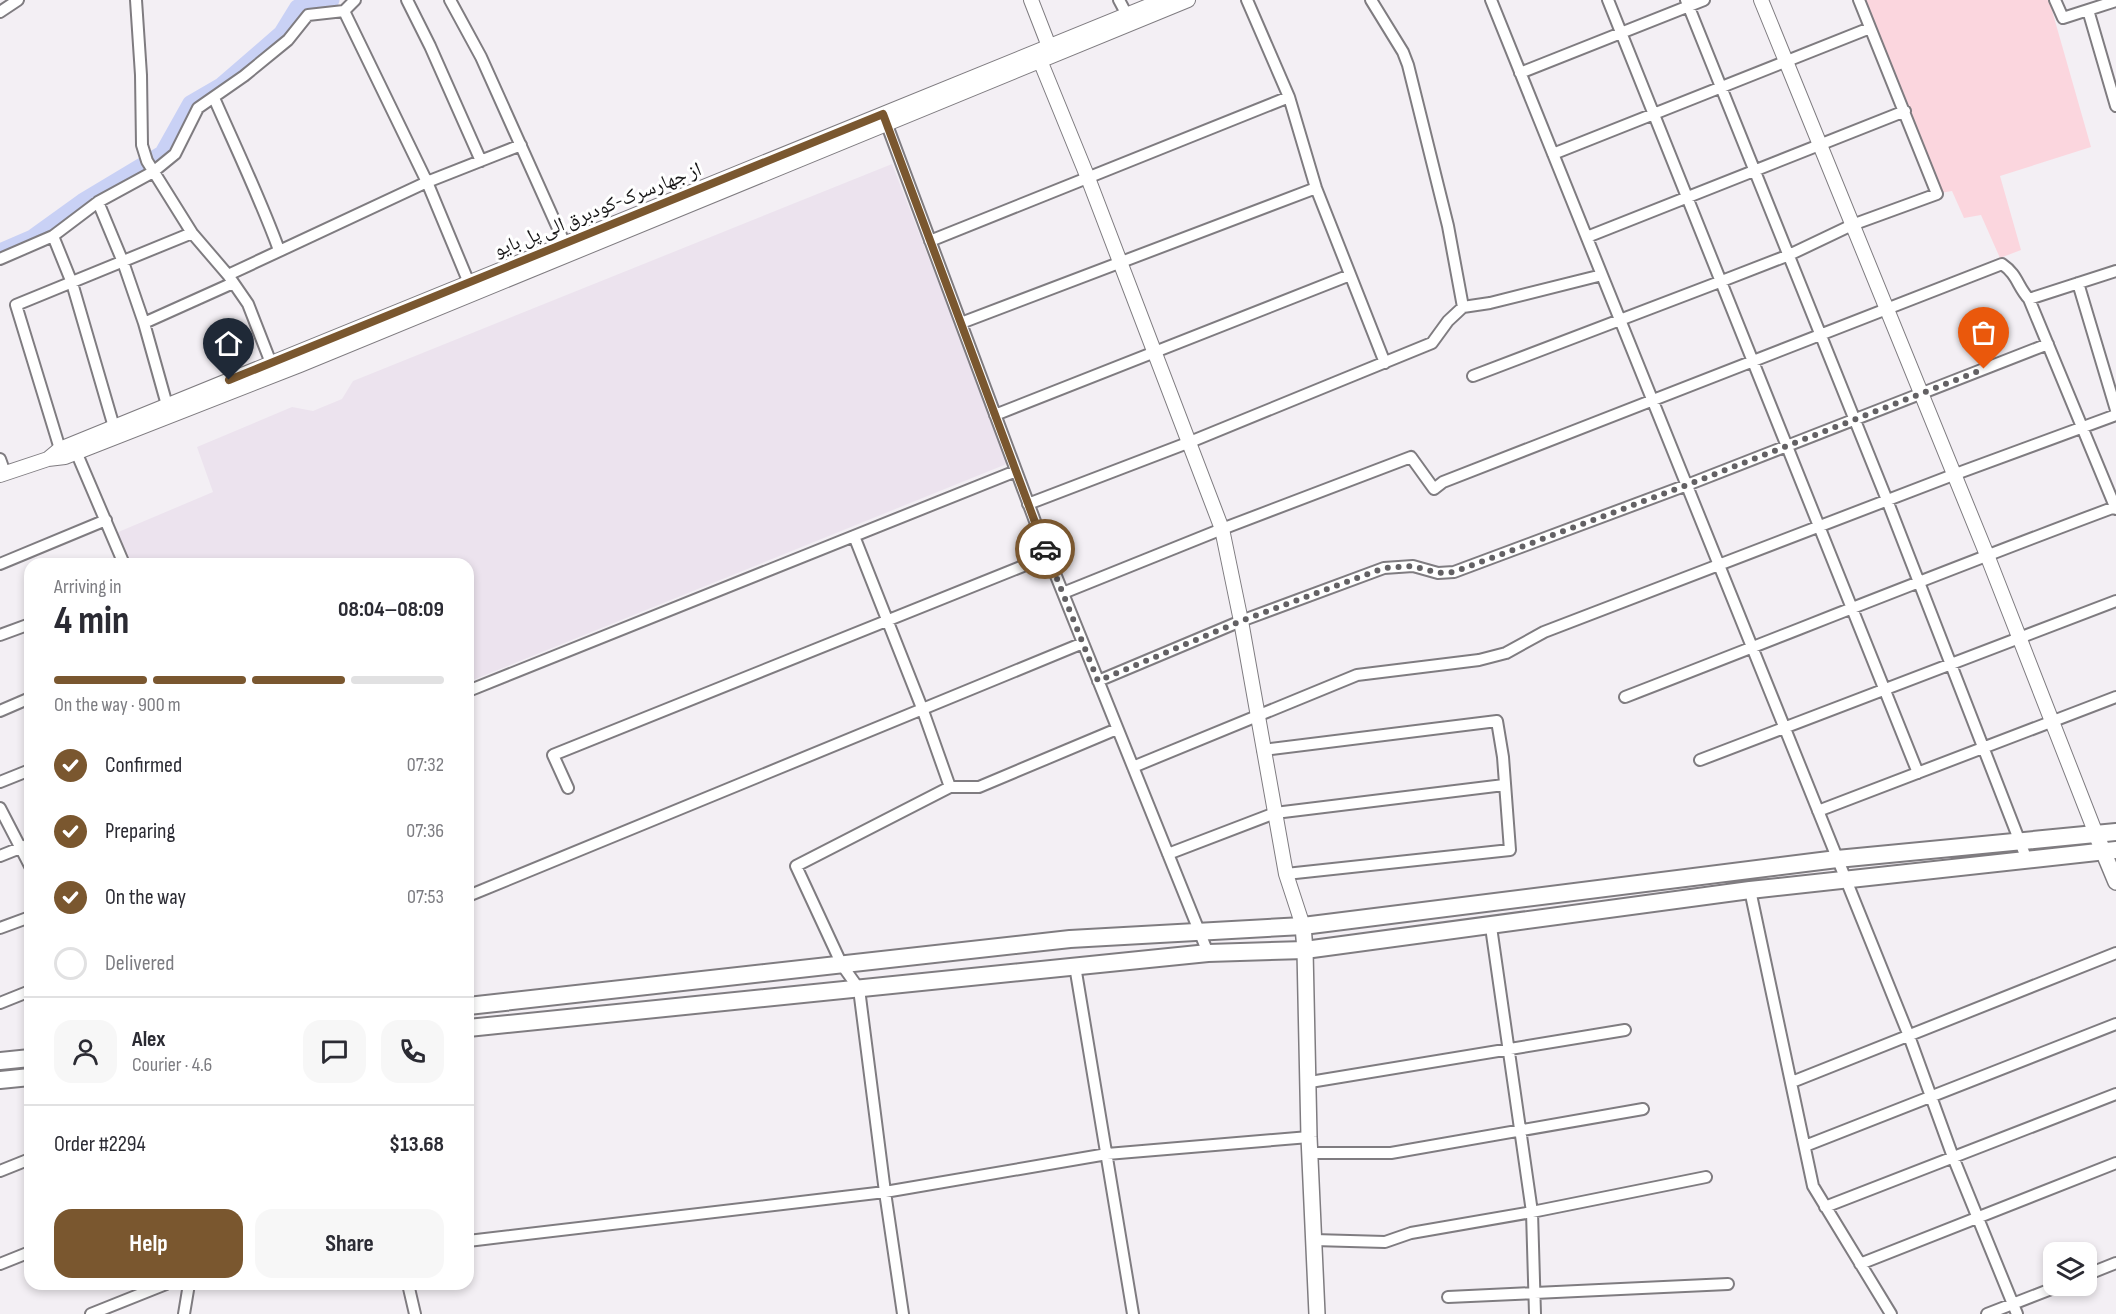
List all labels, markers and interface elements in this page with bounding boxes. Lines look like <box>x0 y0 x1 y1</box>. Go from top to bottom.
street label: از جهارسرک-کودبرق الی پل بایو <box>490 157 705 263</box>
pin <box>1958 307 2009 369</box>
icon: bag <box>1967 316 2000 349</box>
pin <box>203 318 254 380</box>
icon: home <box>212 327 245 360</box>
courier <box>1015 519 1075 579</box>
icon: car <box>1029 533 1062 566</box>
text: Arriving in <box>54 575 122 599</box>
text: 08:04–08:09 <box>338 596 444 623</box>
text: 4 min <box>54 598 129 645</box>
text: On the way · 900 m <box>54 693 181 717</box>
icon: check <box>54 749 87 782</box>
text: Confirmed <box>105 752 182 779</box>
text: 07:32 <box>407 753 444 777</box>
icon: check <box>54 815 87 848</box>
text: Preparing <box>105 818 175 845</box>
text: 07:36 <box>406 819 444 843</box>
icon: check <box>54 881 87 914</box>
text: On the way <box>105 884 186 911</box>
text: 07:53 <box>407 885 444 909</box>
text: Delivered <box>105 950 174 977</box>
button: person <box>54 1020 117 1083</box>
button: chat <box>303 1020 366 1083</box>
button: phone <box>381 1020 444 1083</box>
text: Alex <box>132 1026 165 1053</box>
text: Courier · 4.6 <box>132 1053 212 1077</box>
text: Order #2294 <box>54 1131 146 1158</box>
text: $13.68 <box>389 1131 444 1158</box>
button: Help <box>54 1209 243 1278</box>
button: Share <box>255 1209 444 1278</box>
map controls <box>2043 1242 2097 1296</box>
button: layers <box>2043 1242 2097 1296</box>

